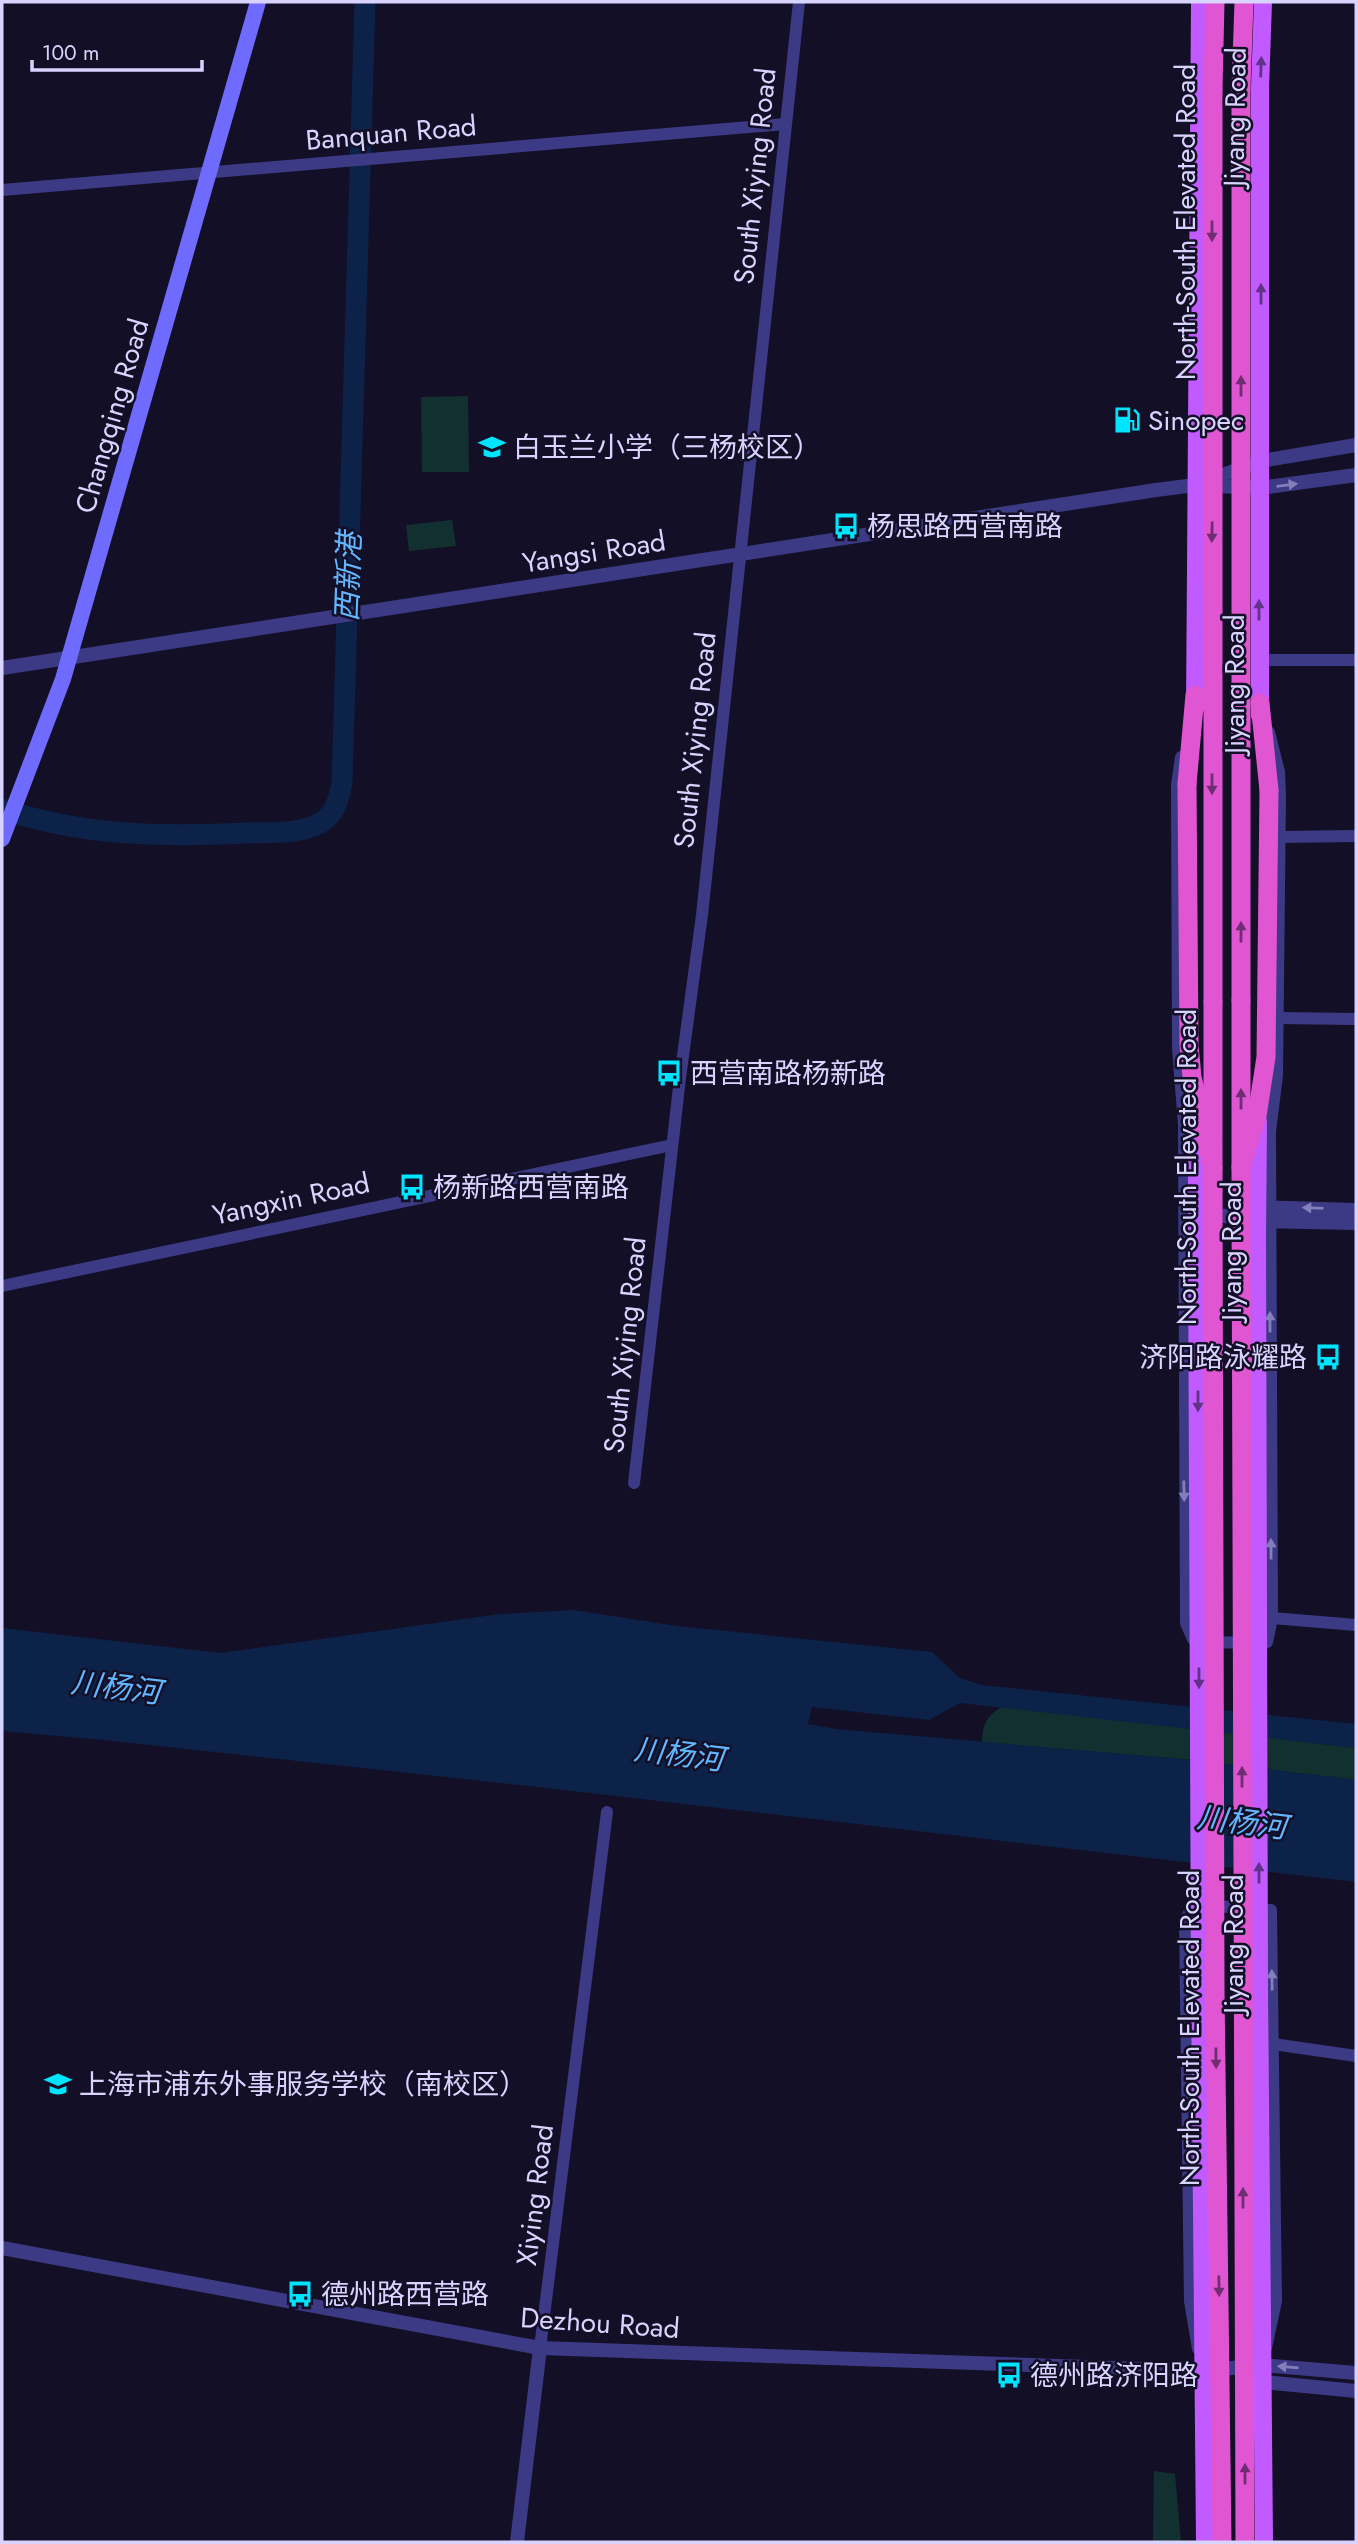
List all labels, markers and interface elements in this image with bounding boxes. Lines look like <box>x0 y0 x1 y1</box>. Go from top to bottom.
scale bar <box>32 28 201 72</box>
text: 100 m <box>42 38 99 68</box>
street label: Jiyang Road <box>1213 47 1257 191</box>
one-way arrow <box>1256 56 1267 78</box>
street label: North-South Elevated Road <box>1165 64 1206 380</box>
street label: South Xiying Road <box>723 66 787 286</box>
street label: Banquan Road <box>304 105 478 161</box>
one-way arrow <box>1206 220 1218 242</box>
one-way arrow <box>1255 283 1267 305</box>
street label: Changqing Road <box>65 314 159 518</box>
one-way arrow <box>1235 375 1247 397</box>
place label: Sinopec <box>1148 400 1244 441</box>
fuel station icon: Sinopec <box>1112 405 1142 435</box>
place label: 白玉兰小学（三杨校区） <box>513 427 821 468</box>
school or university icon: 白玉兰小学（三杨校区） <box>477 432 507 462</box>
one-way arrow <box>1276 479 1298 490</box>
place label: 杨思路西营南路 <box>867 506 1063 547</box>
bus stop icon: 杨思路西营南路 <box>831 511 861 541</box>
street label: Yangsi Road <box>519 520 669 584</box>
one-way arrow <box>1206 521 1218 543</box>
water label: 西新港 <box>325 527 371 623</box>
one-way arrow <box>1253 599 1265 621</box>
street label: Jiyang Road <box>1214 614 1255 758</box>
street label: South Xiying Road <box>663 630 727 850</box>
one-way arrow <box>1206 773 1218 795</box>
one-way arrow <box>1235 921 1247 943</box>
street label: North-South Elevated Road <box>1166 1009 1207 1325</box>
place label: 西营南路杨新路 <box>690 1053 886 1094</box>
bus stop icon: 西营南路杨新路 <box>654 1058 684 1088</box>
one-way arrow <box>1235 1087 1247 1109</box>
street label: Yangxin Road <box>209 1162 373 1236</box>
place label: 杨新路西营南路 <box>433 1167 629 1208</box>
bus stop icon: 杨新路西营南路 <box>397 1172 427 1202</box>
street label: Jiyang Road <box>1211 1181 1252 1325</box>
one-way arrow <box>1302 1203 1324 1214</box>
street label: South Xiying Road <box>593 1235 657 1455</box>
one-way arrow <box>1264 1311 1276 1333</box>
place label: 济阳路泳耀路 <box>1139 1337 1307 1378</box>
bus stop icon: 济阳路泳耀路 <box>1313 1342 1343 1372</box>
one-way arrow <box>1192 1390 1204 1412</box>
one-way arrow <box>1178 1481 1190 1503</box>
one-way arrow <box>1265 1538 1277 1560</box>
water label: 川杨河 <box>69 1660 168 1714</box>
one-way arrow <box>1193 1667 1205 1689</box>
water label: 川杨河 <box>632 1727 731 1781</box>
one-way arrow <box>1236 1766 1248 1788</box>
water label: 川杨河 <box>1195 1795 1294 1849</box>
one-way arrow <box>1253 1862 1265 1884</box>
street label: North-South Elevated Road <box>1169 1870 1210 2186</box>
street label: Jiyang Road <box>1213 1874 1254 2018</box>
one-way arrow <box>1266 1969 1278 1991</box>
one-way arrow <box>1210 2047 1222 2069</box>
place label: 上海市浦东外事服务学校（南校区） <box>79 2064 527 2105</box>
school or university icon: 上海市浦东外事服务学校（南校区） <box>43 2069 73 2099</box>
street label: Xiying Road <box>506 2122 564 2268</box>
one-way arrow <box>1237 2186 1249 2208</box>
place label: 德州路西营路 <box>321 2274 489 2315</box>
one-way arrow <box>1213 2275 1225 2297</box>
bus stop icon: 德州路西营路 <box>285 2279 315 2309</box>
street label: Dezhou Road <box>519 2297 681 2349</box>
place label: 德州路济阳路 <box>1030 2355 1198 2396</box>
bus stop icon: 德州路济阳路 <box>994 2360 1024 2390</box>
one-way arrow <box>1277 2361 1299 2372</box>
one-way arrow <box>1239 2463 1251 2485</box>

